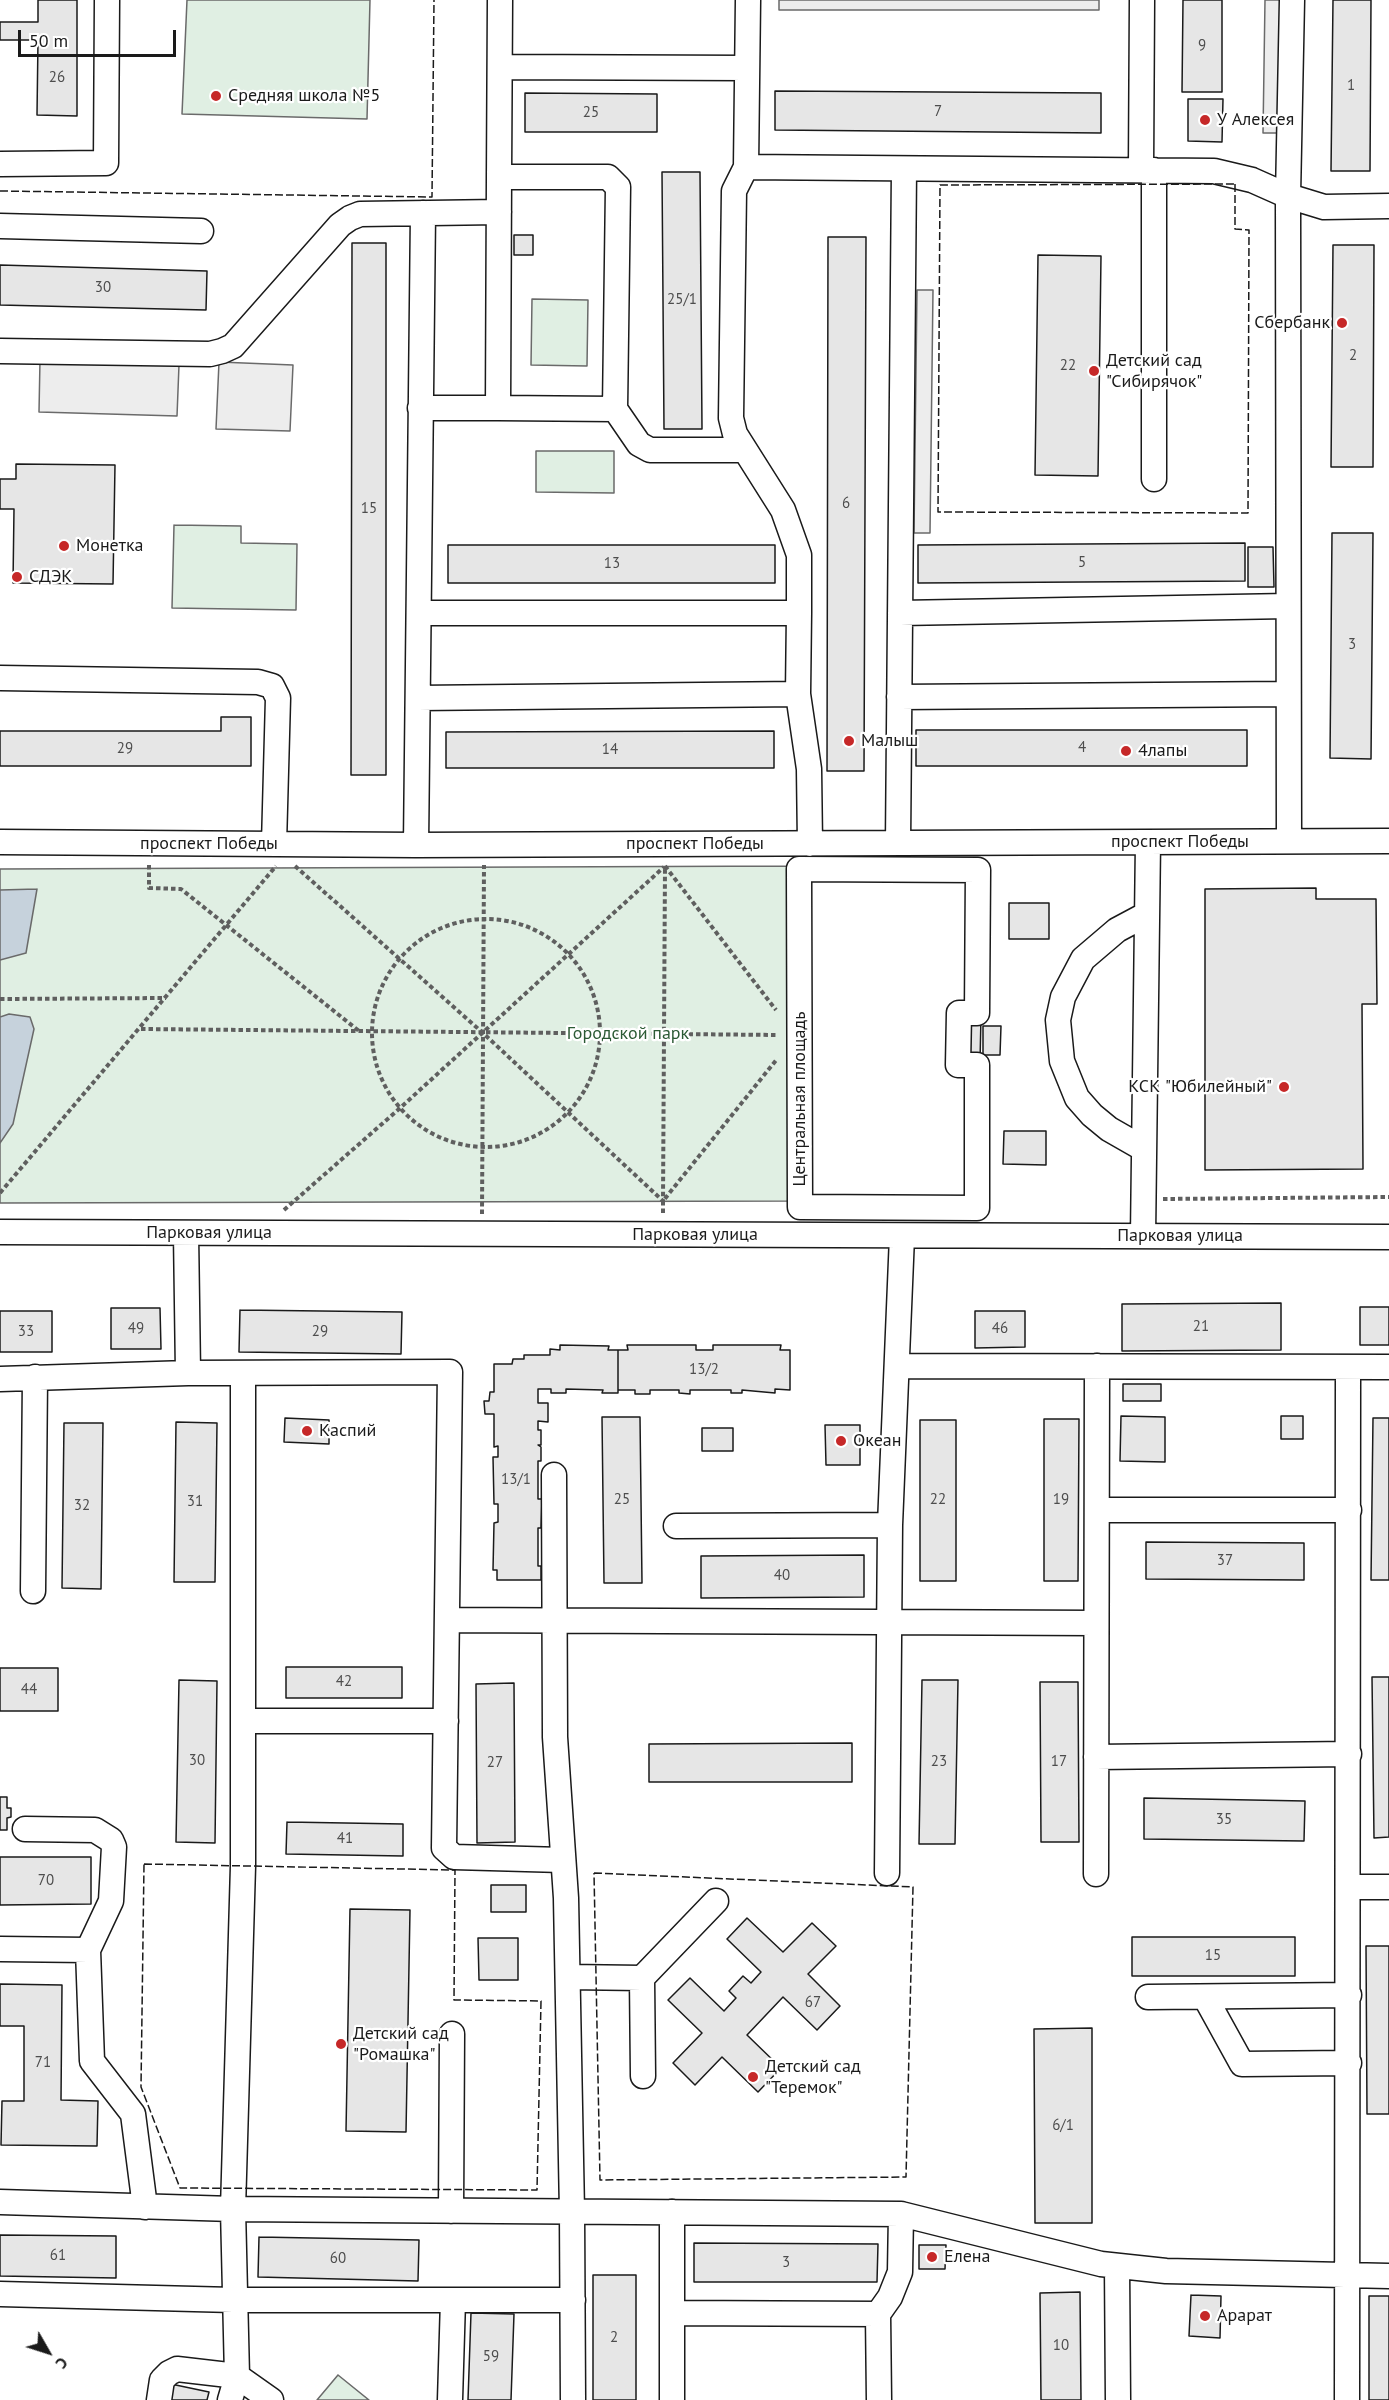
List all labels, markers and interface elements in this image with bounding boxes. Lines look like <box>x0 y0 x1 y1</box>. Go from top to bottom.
scale bar <box>21 18 178 56</box>
text: 50 m <box>29 29 68 52</box>
house number: 9 <box>1198 37 1206 55</box>
house number: 26 <box>49 69 65 87</box>
house number: 1 <box>1347 77 1355 95</box>
place label: Средняя школа №5 <box>228 85 380 107</box>
marker: Средняя школа №5 <box>209 89 223 103</box>
house number: 7 <box>934 103 942 121</box>
house number: 25 <box>583 104 599 122</box>
place label: У Алексея <box>1217 109 1294 131</box>
marker: У Алексея <box>1198 113 1212 127</box>
house number: 30 <box>95 279 111 297</box>
house number: 25/1 <box>667 291 697 309</box>
place label: Сбербанк <box>1254 312 1330 334</box>
marker: Сбербанк <box>1335 316 1349 330</box>
house number: 2 <box>1349 347 1357 365</box>
place label: Детский сад "Сибирячок" <box>1106 350 1202 392</box>
house number: 22 <box>1060 357 1076 375</box>
marker: Детский сад "Сибирячок" <box>1087 364 1101 378</box>
house number: 6 <box>842 495 850 513</box>
house number: 15 <box>361 500 377 518</box>
place label: Монетка <box>76 535 143 557</box>
marker: Монетка <box>57 539 71 553</box>
house number: 5 <box>1078 554 1086 572</box>
house number: 13 <box>604 555 620 573</box>
place label: СДЭК <box>29 566 72 588</box>
marker: СДЭК <box>10 570 24 584</box>
house number: 3 <box>1348 636 1356 654</box>
place label: Малыш <box>861 730 918 752</box>
marker: Малыш <box>842 734 856 748</box>
house number: 4 <box>1078 739 1086 757</box>
house number: 29 <box>117 740 133 758</box>
place label: 4лапы <box>1138 740 1187 762</box>
house number: 14 <box>602 741 618 759</box>
marker: 4лапы <box>1119 744 1133 758</box>
street label: проспект Победы <box>1111 831 1249 853</box>
street label: проспект Победы <box>140 833 278 855</box>
street label: проспект Победы <box>626 833 764 855</box>
street label: Центральная площадь <box>789 1012 811 1186</box>
park label: Городской парк <box>567 1023 689 1045</box>
place label: КСК "Юбилейный" <box>1128 1076 1272 1098</box>
marker: КСК "Юбилейный" <box>1277 1080 1291 1094</box>
street label: Парковая улица <box>146 1222 272 1244</box>
street label: Парковая улица <box>632 1224 758 1246</box>
street label: Парковая улица <box>1117 1225 1243 1247</box>
house number: 21 <box>1193 1318 1209 1336</box>
house number: 49 <box>128 1320 144 1338</box>
house number: 46 <box>992 1320 1008 1338</box>
house number: 33 <box>18 1323 34 1341</box>
house number: 29 <box>312 1323 328 1341</box>
house number: 13/2 <box>689 1361 719 1379</box>
place label: Каспий <box>319 1420 376 1442</box>
marker: Каспий <box>300 1424 314 1438</box>
place label: Океан <box>853 1430 902 1452</box>
marker: Океан <box>834 1434 848 1448</box>
house number: 13/1 <box>501 1471 531 1489</box>
house number: 25 <box>614 1491 630 1509</box>
house number: 22 <box>930 1491 946 1509</box>
house number: 19 <box>1053 1491 1069 1509</box>
house number: 31 <box>187 1493 203 1511</box>
house number: 32 <box>74 1497 90 1515</box>
house number: 37 <box>1217 1552 1233 1570</box>
house number: 40 <box>774 1567 790 1585</box>
house number: 42 <box>336 1673 352 1691</box>
house number: 44 <box>21 1681 37 1699</box>
house number: 30 <box>189 1752 205 1770</box>
house number: 23 <box>931 1753 947 1771</box>
house number: 17 <box>1051 1753 1067 1771</box>
house number: 27 <box>487 1754 503 1772</box>
house number: 35 <box>1216 1811 1232 1829</box>
house number: 41 <box>337 1830 353 1848</box>
house number: 70 <box>38 1872 54 1890</box>
house number: 15 <box>1205 1947 1221 1965</box>
house number: 67 <box>805 1994 821 2012</box>
place label: Детский сад "Ромашка" <box>353 2023 449 2066</box>
marker: Детский сад "Ромашка" <box>334 2037 348 2051</box>
house number: 71 <box>35 2054 51 2072</box>
place label: Детский сад "Теремок" <box>765 2056 861 2098</box>
marker: Детский сад "Теремок" <box>746 2070 760 2084</box>
house number: 6/1 <box>1052 2117 1074 2135</box>
place label: Елена <box>944 2246 990 2268</box>
house number: 61 <box>50 2247 66 2265</box>
house number: 60 <box>330 2250 346 2268</box>
marker: Елена <box>925 2250 939 2264</box>
house number: 3 <box>782 2254 790 2272</box>
place label: Арарат <box>1217 2305 1272 2327</box>
marker: Арарат <box>1198 2309 1212 2323</box>
north arrow <box>18 2322 78 2382</box>
house number: 2 <box>610 2329 618 2347</box>
house number: 10 <box>1053 2337 1069 2355</box>
house number: 59 <box>483 2348 499 2366</box>
text: С <box>51 2354 73 2373</box>

